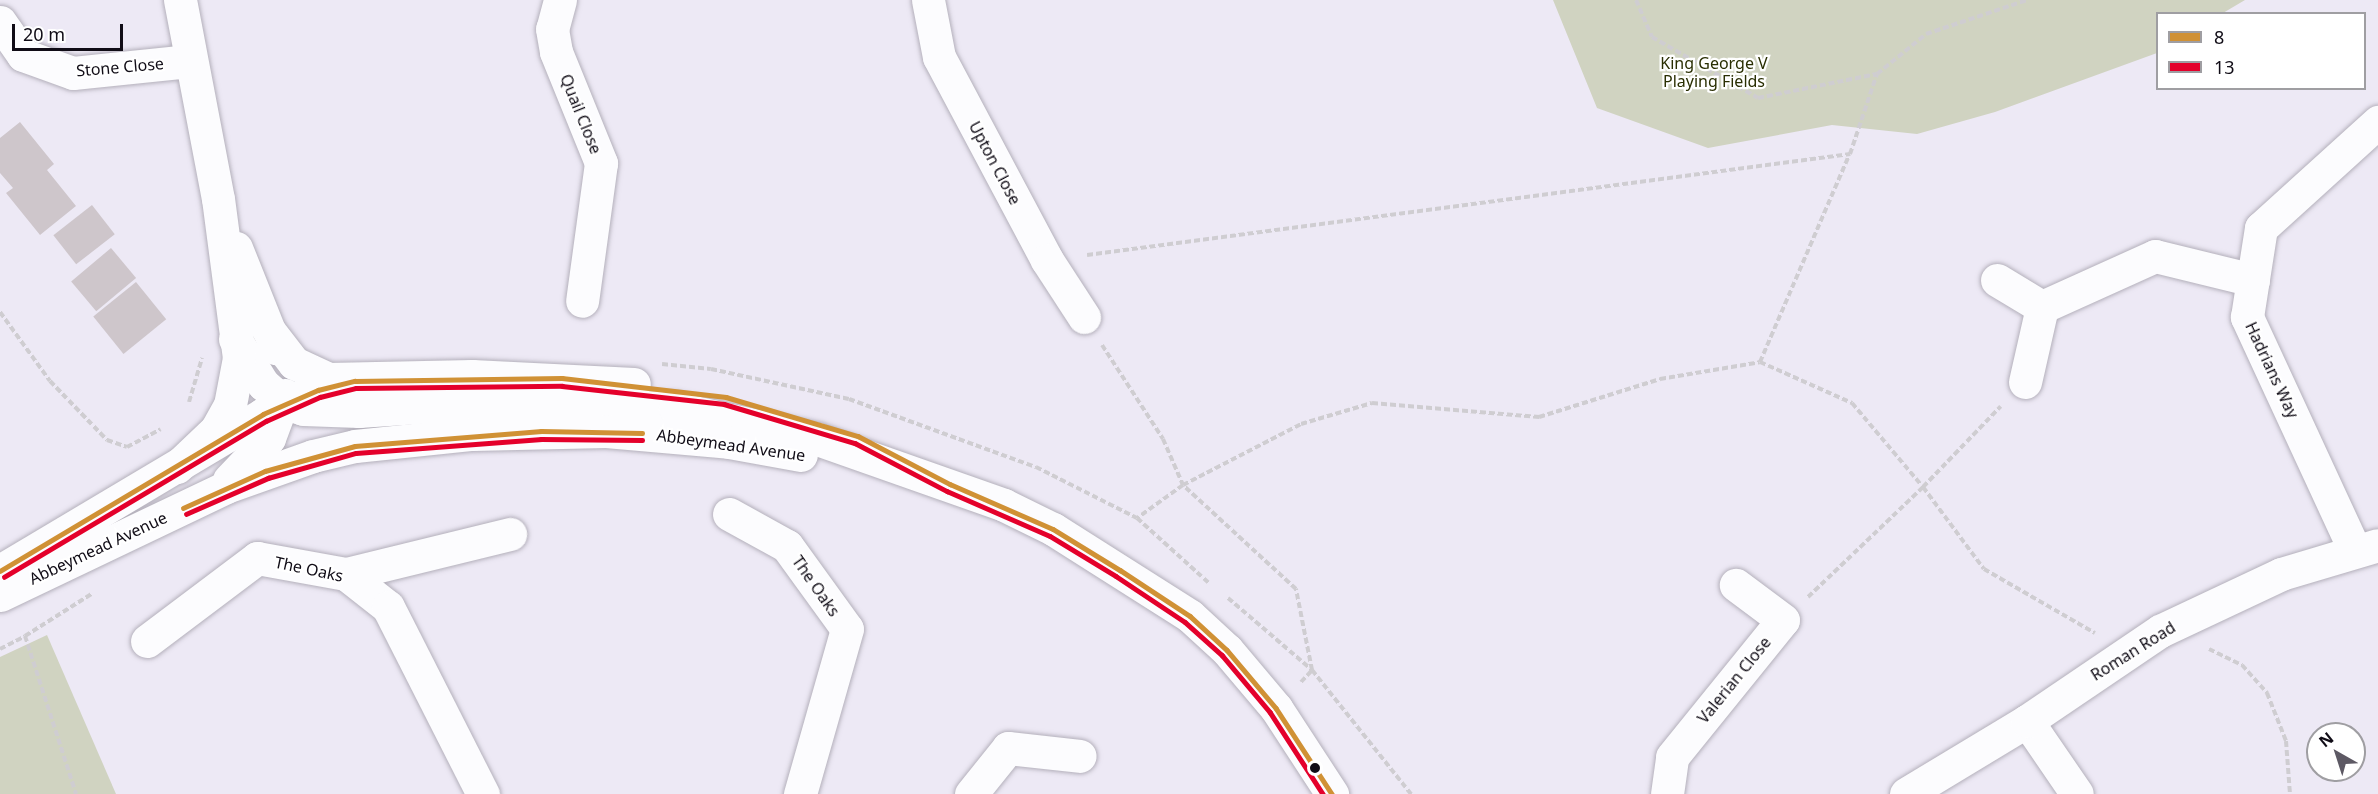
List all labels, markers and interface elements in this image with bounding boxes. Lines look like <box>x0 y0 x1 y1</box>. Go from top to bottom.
scale bar <box>15 12 126 50</box>
legend <box>2156 12 2366 90</box>
text: 20 m <box>23 22 65 46</box>
text: 8 <box>2214 25 2224 49</box>
park label: King George V Playing Fields <box>1660 53 1768 91</box>
street label: Stone Close <box>75 54 165 80</box>
text: 13 <box>2214 55 2235 79</box>
street label: Quail Close <box>556 71 606 157</box>
street label: Upton Close <box>965 118 1025 208</box>
street label: Hadrians Way <box>2241 319 2303 421</box>
street label: Abbeymead Avenue <box>655 425 807 465</box>
street label: Abbeymead Avenue <box>26 508 170 588</box>
street label: The Oaks <box>273 552 345 586</box>
street label: The Oaks <box>788 552 844 620</box>
street label: Roman Road <box>2087 617 2179 685</box>
street label: Valerian Close <box>1693 633 1775 727</box>
north arrow <box>2306 722 2366 782</box>
text: N <box>2314 727 2338 752</box>
unlabelled marker <box>1309 762 1321 774</box>

